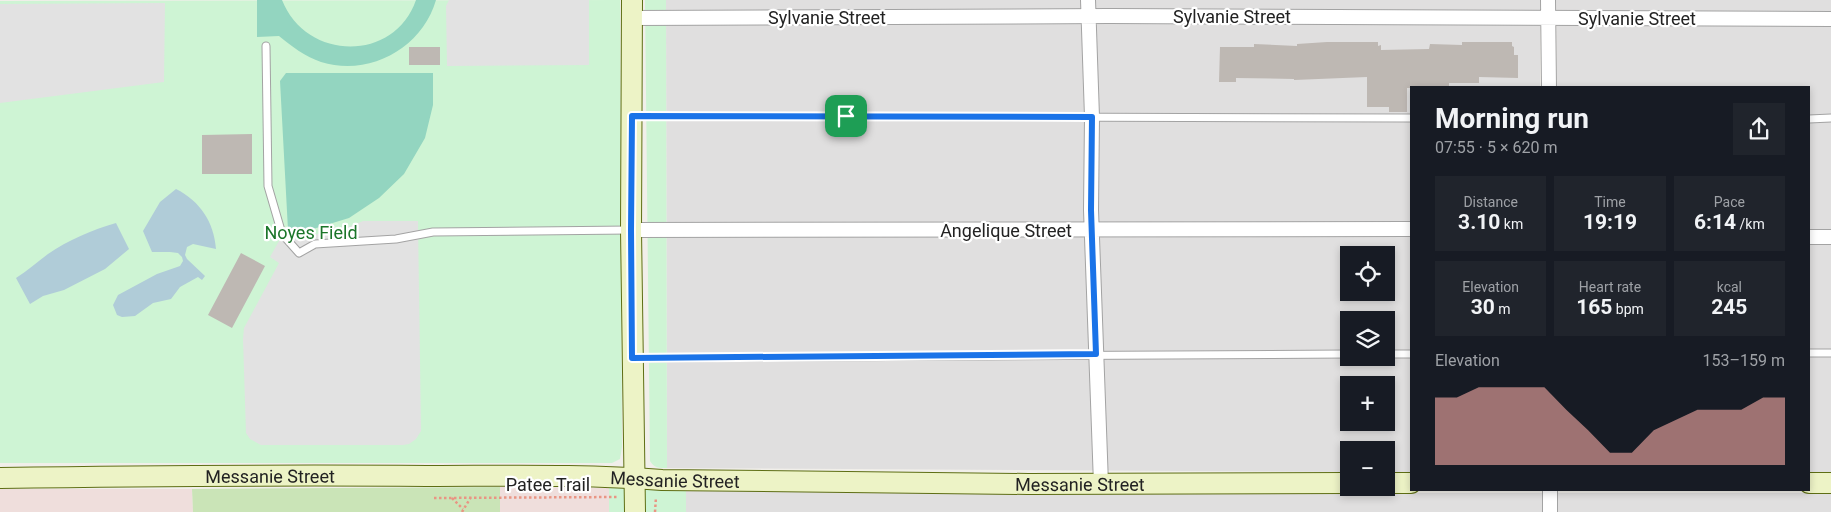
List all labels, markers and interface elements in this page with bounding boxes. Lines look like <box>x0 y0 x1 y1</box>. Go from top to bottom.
street label: Sylvanie Street <box>1173 6 1291 27</box>
street label: Sylvanie Street <box>768 7 886 28</box>
street label: Sylvanie Street <box>1578 8 1696 29</box>
pin <box>825 95 867 137</box>
icon: arrive <box>832 102 860 130</box>
text: Morning run <box>1435 102 1589 135</box>
button: share <box>1733 103 1785 155</box>
text: 07:55 · 5 × 620 m <box>1435 138 1557 157</box>
text: Distance <box>1463 194 1518 210</box>
text: Time <box>1594 194 1626 210</box>
text: Pace <box>1714 194 1745 210</box>
text: 3.10 <box>1458 210 1500 234</box>
text: 19:19 <box>1583 210 1637 234</box>
text: 6:14 <box>1694 210 1736 234</box>
text: km <box>1500 216 1523 232</box>
text: /km <box>1736 216 1765 232</box>
street label: Angelique Street <box>940 220 1072 241</box>
park label: Noyes Field <box>264 222 358 243</box>
map controls <box>1340 246 1395 496</box>
button: locate <box>1340 246 1395 301</box>
text: Elevation <box>1462 279 1519 295</box>
text: Heart rate <box>1579 279 1641 295</box>
text: kcal <box>1717 279 1742 295</box>
text: 30 <box>1471 295 1495 319</box>
text: 165 <box>1576 295 1612 319</box>
text: 245 <box>1711 295 1747 319</box>
text: m <box>1495 301 1511 317</box>
text: bpm <box>1612 301 1644 317</box>
button: layers <box>1340 311 1395 366</box>
text: Elevation <box>1435 351 1500 370</box>
text: 153–159 m <box>1703 351 1785 370</box>
button: + <box>1340 376 1395 431</box>
button: − <box>1340 441 1395 496</box>
street label: Messanie Street <box>205 465 335 486</box>
street label: Messanie Street <box>610 467 740 491</box>
street label: Messanie Street <box>1015 473 1145 495</box>
street label: Patee Trail <box>506 474 590 495</box>

